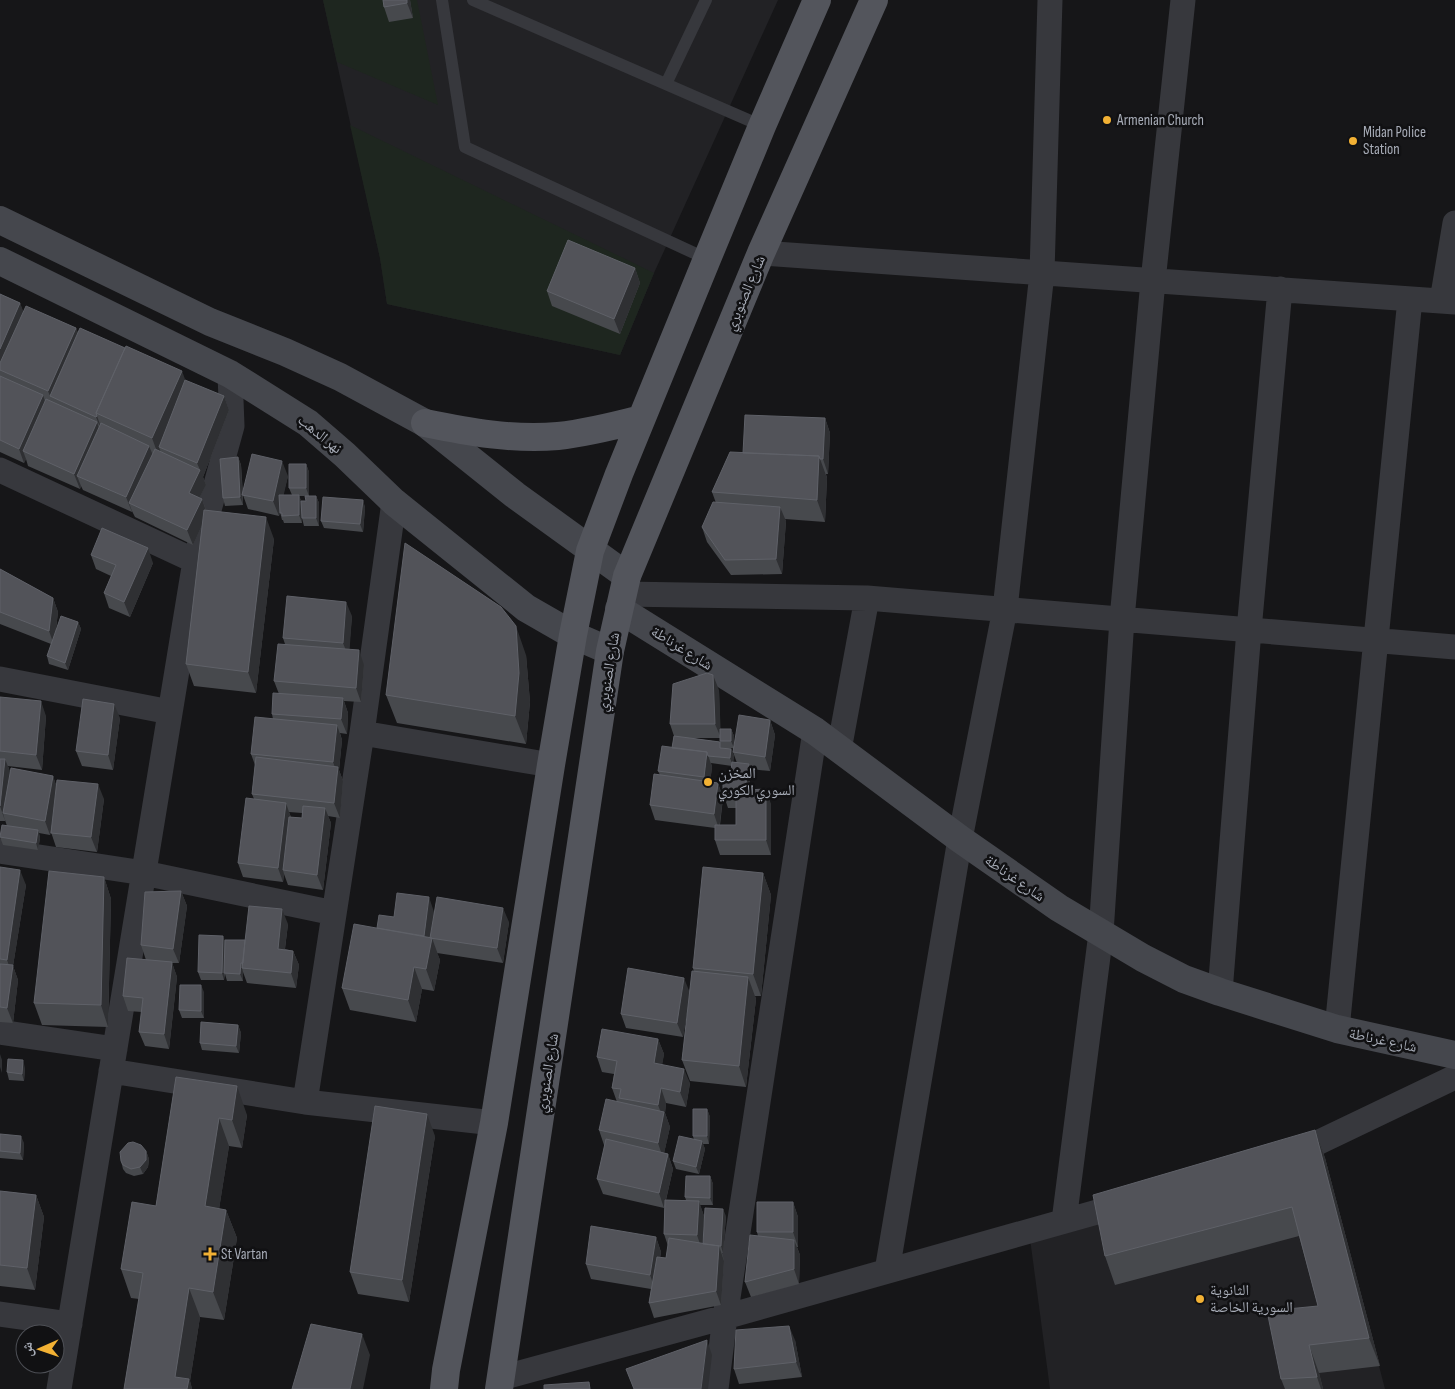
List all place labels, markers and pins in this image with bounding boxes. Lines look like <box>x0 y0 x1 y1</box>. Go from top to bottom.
place label: Armenian Church <box>1116 111 1204 130</box>
marker: Armenian Church <box>1101 114 1113 126</box>
place label: Midan Police Station <box>1363 123 1426 159</box>
marker: Midan Police Station <box>1347 135 1359 147</box>
place label: المخزن السوري الكوري <box>718 764 795 802</box>
marker: المخزن السوري الكوري <box>702 776 714 788</box>
place label: St Vartan <box>221 1245 268 1264</box>
marker: St Vartan <box>203 1247 217 1261</box>
place label: الثانوية السورية الخاصة <box>1210 1281 1293 1317</box>
marker: الثانوية السورية الخاصة <box>1194 1293 1206 1305</box>

